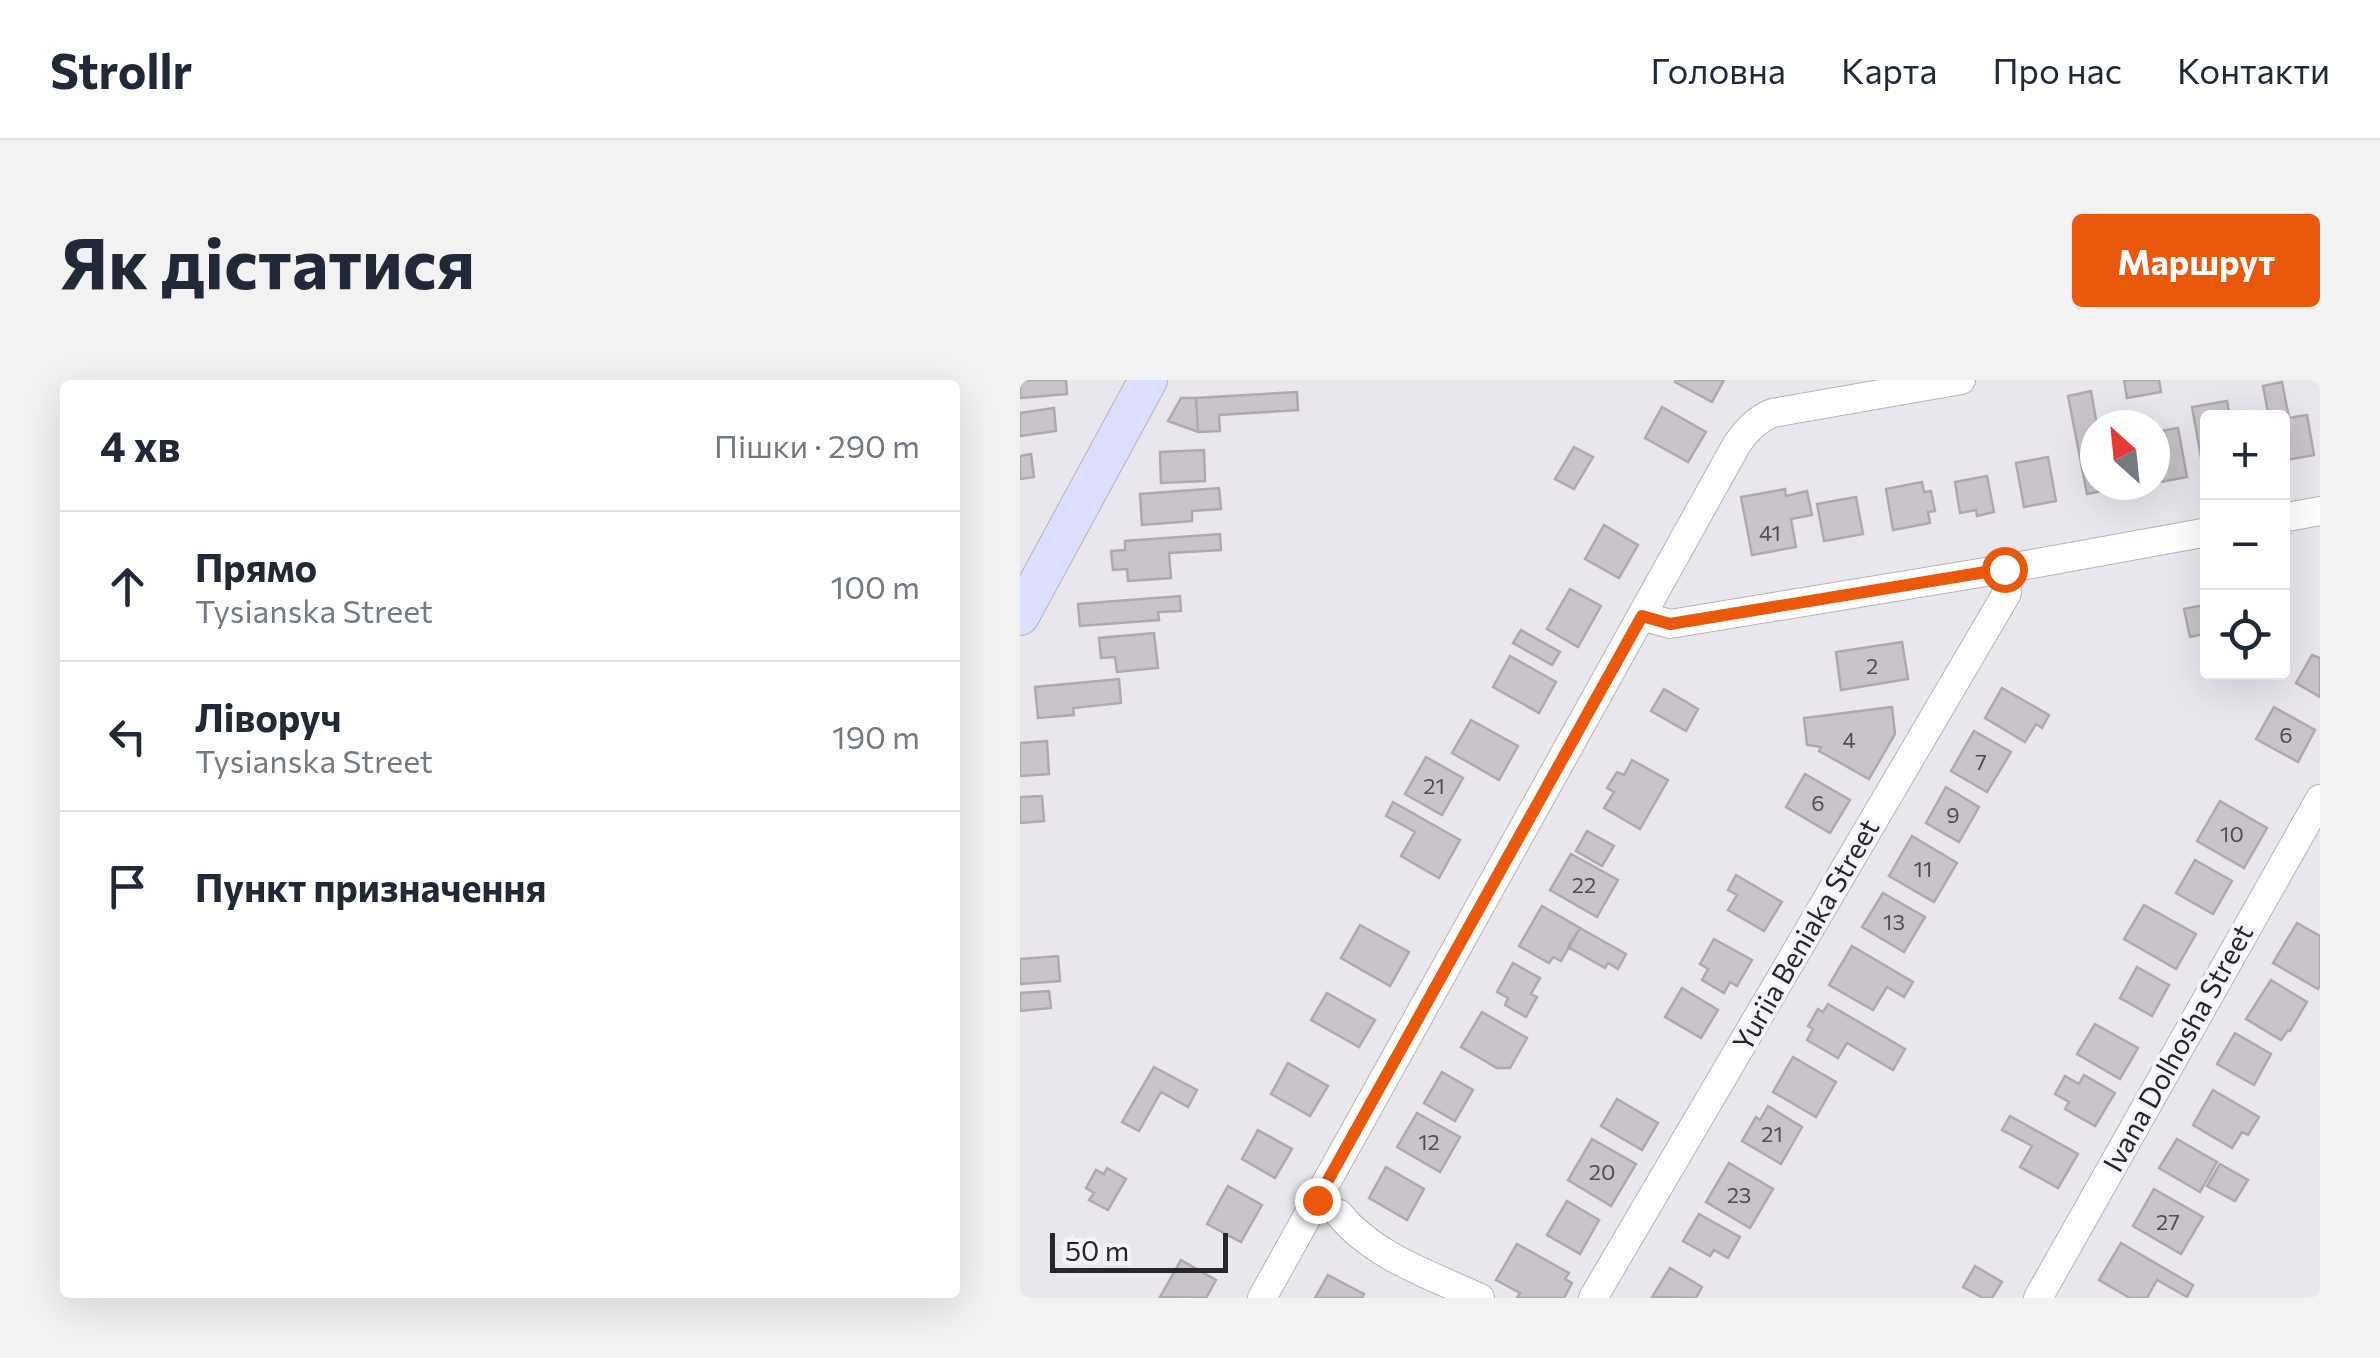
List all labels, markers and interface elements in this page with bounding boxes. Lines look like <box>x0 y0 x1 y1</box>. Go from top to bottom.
text: Strollr <box>50 40 192 99</box>
text: Головна <box>1650 48 1786 91</box>
text: Карта <box>1841 48 1937 91</box>
text: Про нас <box>1992 48 2122 91</box>
text: Контакти <box>2177 48 2330 91</box>
button: Маршрут <box>2072 214 2320 307</box>
text: Як дістатися <box>60 218 475 303</box>
north arrow <box>2080 410 2170 500</box>
map controls <box>2200 410 2290 680</box>
button: + <box>2200 410 2290 500</box>
text: 4 хв <box>100 419 181 471</box>
text: Пішки · 290 m <box>714 425 920 465</box>
button: − <box>2200 500 2290 590</box>
house number: 41 <box>1759 519 1781 546</box>
text: Прямо <box>195 543 317 590</box>
route start <box>1982 547 2028 593</box>
icon: ahead <box>100 559 155 614</box>
text: 100 m <box>831 566 920 606</box>
text: Tysianska Street <box>195 590 433 630</box>
button: locate <box>2200 590 2290 680</box>
house number: 2 <box>1866 652 1878 679</box>
text: Ліворуч <box>195 693 342 740</box>
icon: left <box>100 709 155 764</box>
text: 190 m <box>832 716 920 756</box>
house number: 6 <box>2279 721 2293 748</box>
house number: 4 <box>1842 726 1856 753</box>
text: Tysianska Street <box>195 740 433 780</box>
house number: 7 <box>1975 748 1987 775</box>
house number: 21 <box>1423 772 1445 799</box>
house number: 6 <box>1811 789 1825 816</box>
house number: 9 <box>1946 801 1960 828</box>
street label: Yuriia Beniaka Street <box>1725 812 1886 1057</box>
house number: 10 <box>2220 820 2244 847</box>
house number: 11 <box>1914 855 1932 882</box>
icon: arrive <box>100 859 155 914</box>
text: Пункт призначення <box>195 863 546 910</box>
house number: 22 <box>1572 871 1596 898</box>
house number: 13 <box>1883 908 1905 935</box>
street label: Ivana Dolhosha Street <box>2095 918 2259 1177</box>
house number: 21 <box>1761 1120 1783 1147</box>
house number: 12 <box>1418 1128 1440 1155</box>
house number: 20 <box>1589 1158 1615 1185</box>
route end <box>1295 1178 1341 1224</box>
house number: 23 <box>1727 1181 1751 1208</box>
house number: 27 <box>2156 1208 2180 1235</box>
scale bar <box>1050 1228 1228 1273</box>
text: 50 m <box>1065 1233 1129 1267</box>

